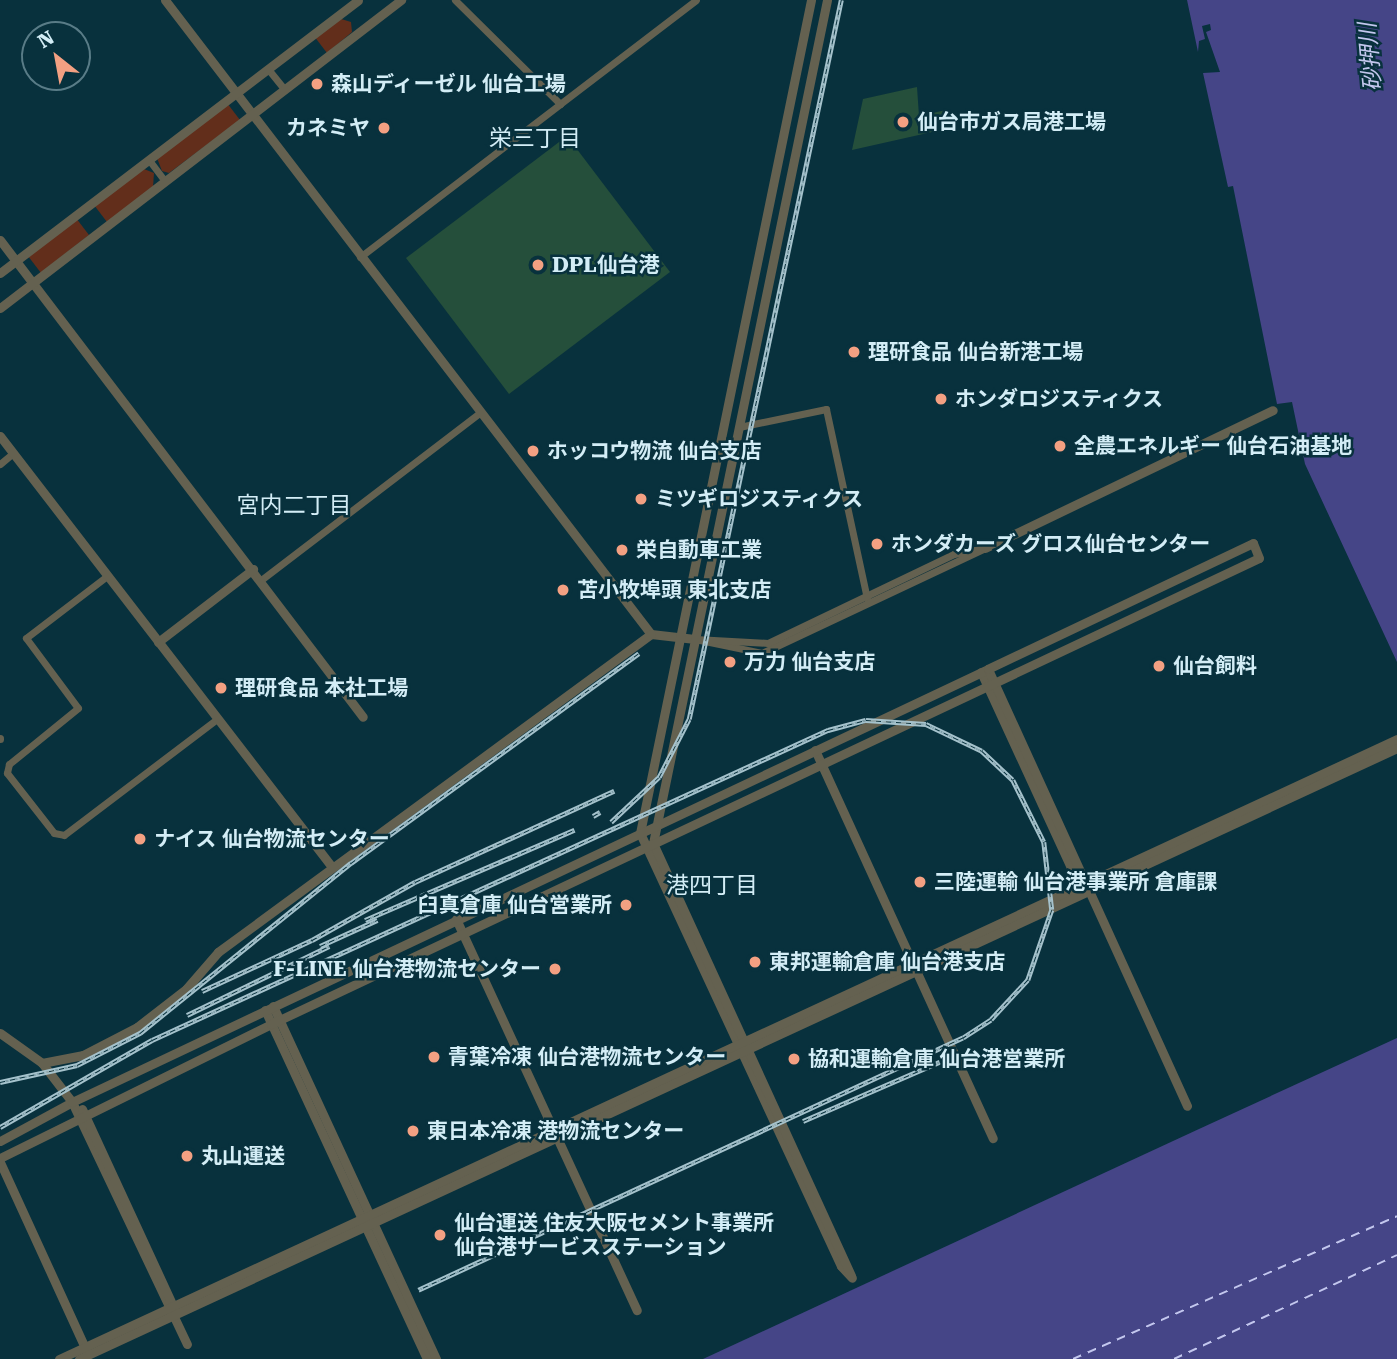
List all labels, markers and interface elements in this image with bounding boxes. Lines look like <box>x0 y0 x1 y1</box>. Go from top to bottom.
north arrow <box>21 21 91 91</box>
water label: 砂押川 <box>1354 21 1388 93</box>
text: N <box>34 26 58 53</box>
place label: 森山ディーゼル 仙台工場 <box>331 71 567 97</box>
marker: 森山ディーゼル 仙台工場 <box>309 76 325 92</box>
place label: 仙台市ガス局港工場 <box>917 109 1106 135</box>
marker: 仙台市ガス局港工場 <box>895 114 911 130</box>
place label: カネミヤ <box>286 115 370 141</box>
marker: カネミヤ <box>376 120 392 136</box>
district label: 栄三丁目 <box>489 125 581 153</box>
place label: DPL仙台港 <box>552 252 660 278</box>
marker: DPL仙台港 <box>530 257 546 273</box>
place label: 理研食品 仙台新港工場 <box>868 339 1083 365</box>
marker: 理研食品 仙台新港工場 <box>846 344 862 360</box>
place label: ホンダロジスティクス <box>955 386 1165 412</box>
marker: ホンダロジスティクス <box>933 391 949 407</box>
place label: 全農エネルギー 仙台石油基地 <box>1074 433 1352 459</box>
place label: ホッコウ物流 仙台支店 <box>547 438 762 464</box>
marker: 全農エネルギー 仙台石油基地 <box>1052 438 1068 454</box>
marker: ホッコウ物流 仙台支店 <box>525 443 541 459</box>
place label: ミツギロジスティクス <box>655 486 865 512</box>
marker: ミツギロジスティクス <box>633 491 649 507</box>
district label: 宮内二丁目 <box>237 492 351 520</box>
place label: ホンダカーズ グロス仙台センター <box>891 531 1211 557</box>
marker: ホンダカーズ グロス仙台センター <box>869 536 885 552</box>
place label: 栄自動車工業 <box>636 537 762 563</box>
marker: 栄自動車工業 <box>614 542 630 558</box>
place label: 苫小牧埠頭 東北支店 <box>577 577 771 603</box>
marker: 苫小牧埠頭 東北支店 <box>555 582 571 598</box>
place label: 万力 仙台支店 <box>744 649 875 675</box>
place label: 仙台飼料 <box>1173 653 1257 679</box>
marker: 万力 仙台支店 <box>722 654 738 670</box>
marker: 仙台飼料 <box>1151 658 1167 674</box>
place label: 理研食品 本社工場 <box>235 675 408 701</box>
marker: 理研食品 本社工場 <box>213 680 229 696</box>
place label: ナイス 仙台物流センター <box>154 826 390 852</box>
marker: ナイス 仙台物流センター <box>132 831 148 847</box>
place label: 三陸運輸 仙台港事業所 倉庫課 <box>934 869 1218 895</box>
district label: 港四丁目 <box>666 872 758 900</box>
marker: 三陸運輸 仙台港事業所 倉庫課 <box>912 874 928 890</box>
place label: 臼真倉庫 仙台営業所 <box>418 892 612 918</box>
marker: 臼真倉庫 仙台営業所 <box>618 897 634 913</box>
place label: 東邦運輸倉庫 仙台港支店 <box>769 949 1005 975</box>
marker: 東邦運輸倉庫 仙台港支店 <box>747 954 763 970</box>
place label: F-LINE 仙台港物流センター <box>273 956 541 982</box>
marker: F-LINE 仙台港物流センター <box>547 961 563 977</box>
place label: 青葉冷凍 仙台港物流センター <box>448 1044 726 1070</box>
place label: 協和運輸倉庫 仙台港営業所 <box>808 1046 1065 1072</box>
marker: 青葉冷凍 仙台港物流センター <box>426 1049 442 1065</box>
marker: 協和運輸倉庫 仙台港営業所 <box>786 1051 802 1067</box>
place label: 東日本冷凍 港物流センター <box>427 1118 684 1144</box>
marker: 東日本冷凍 港物流センター <box>405 1123 421 1139</box>
place label: 丸山運送 <box>201 1143 285 1169</box>
marker: 丸山運送 <box>179 1148 195 1164</box>
place label: 仙台運送 住友大阪セメント事業所 仙台港サービスステーション <box>454 1210 774 1260</box>
marker: 仙台運送 住友大阪セメント事業所 仙台港サービスステーション <box>432 1227 448 1243</box>

